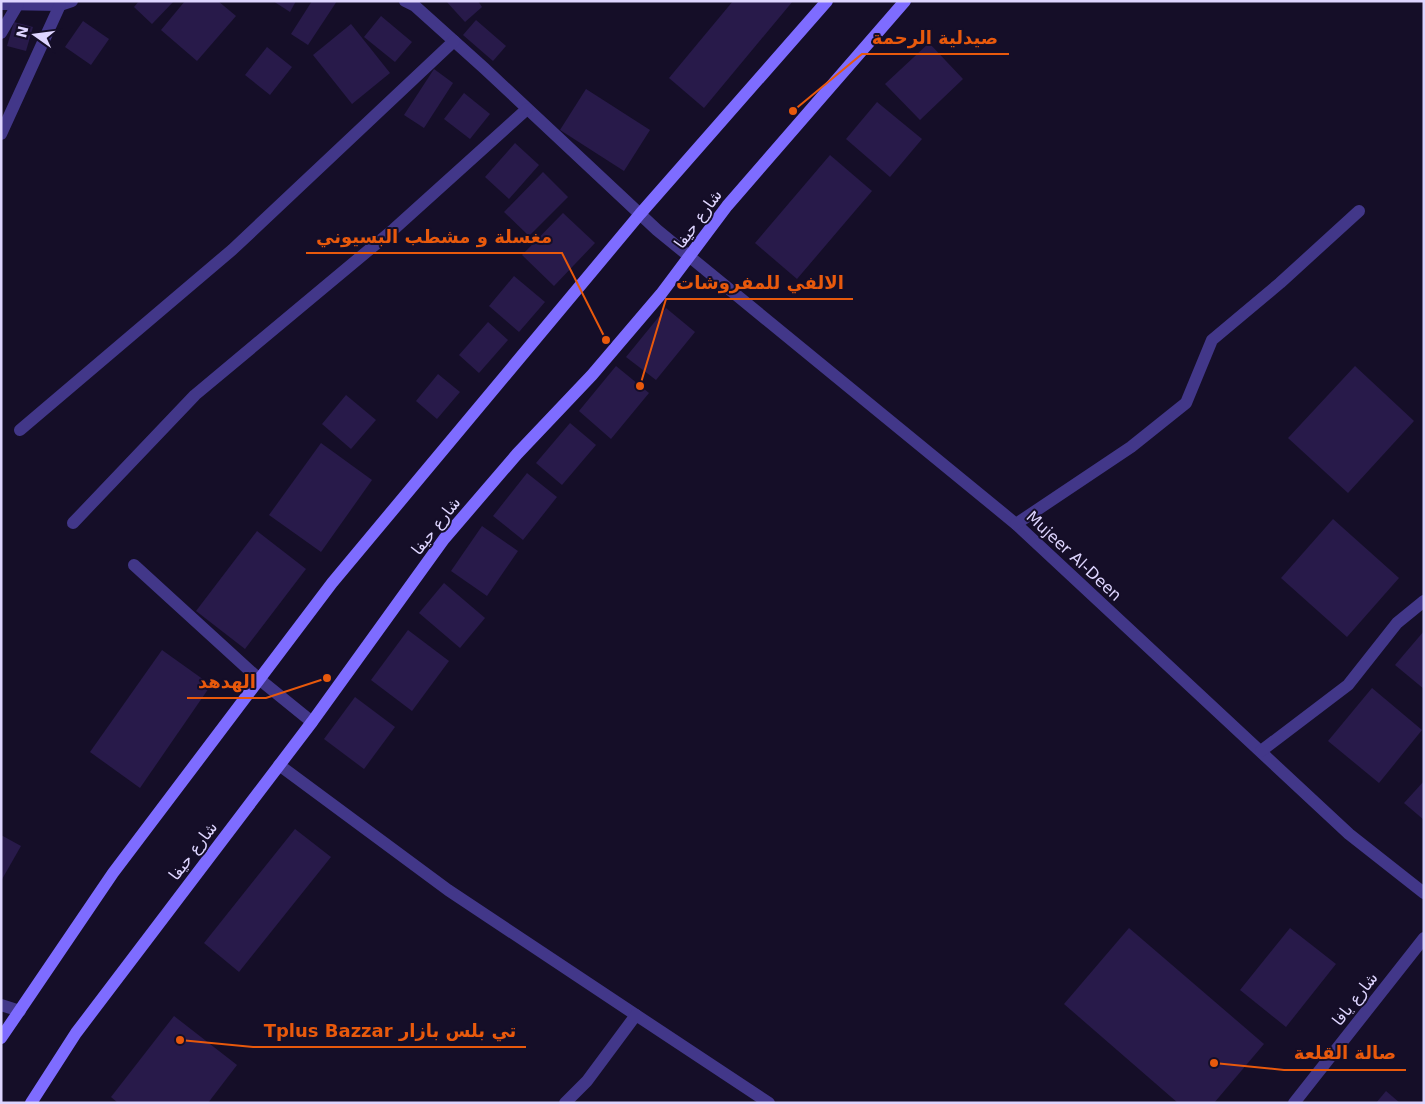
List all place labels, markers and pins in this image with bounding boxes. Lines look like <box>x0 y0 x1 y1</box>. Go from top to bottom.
callout: صيدلية الرحمة <box>862 21 1009 54</box>
callout: مغسلة و مشطب البسيوني <box>306 220 562 253</box>
callout: الالفي للمفروشات <box>666 266 853 299</box>
callout: الهدهد <box>187 665 266 698</box>
callout: Tplus Bazzar تي بلس بازار <box>253 1014 526 1047</box>
callout: صالة القلعة <box>1284 1037 1406 1070</box>

